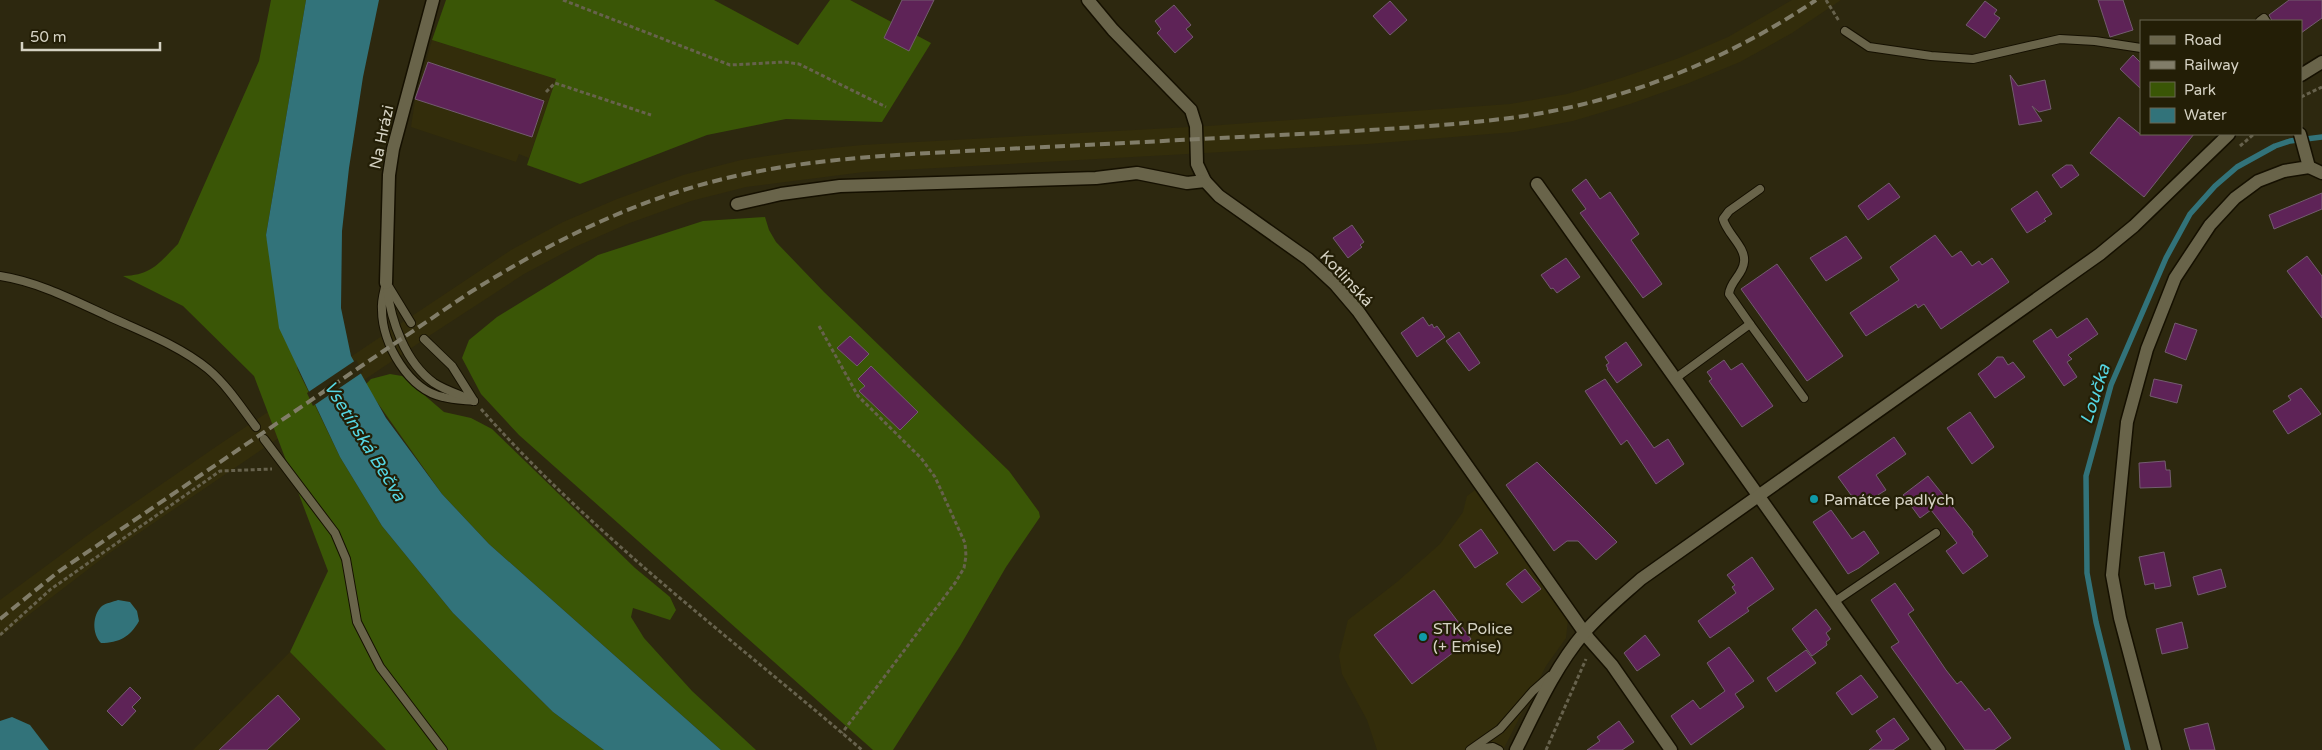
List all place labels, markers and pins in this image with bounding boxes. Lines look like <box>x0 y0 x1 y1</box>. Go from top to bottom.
place label: Památce padlých <box>1824 490 1954 510</box>
marker: Památce padlých <box>1808 493 1820 505</box>
place label: STK Police (+ Emise) <box>1433 619 1513 657</box>
marker: STK Police (+ Emise) <box>1417 631 1429 643</box>

